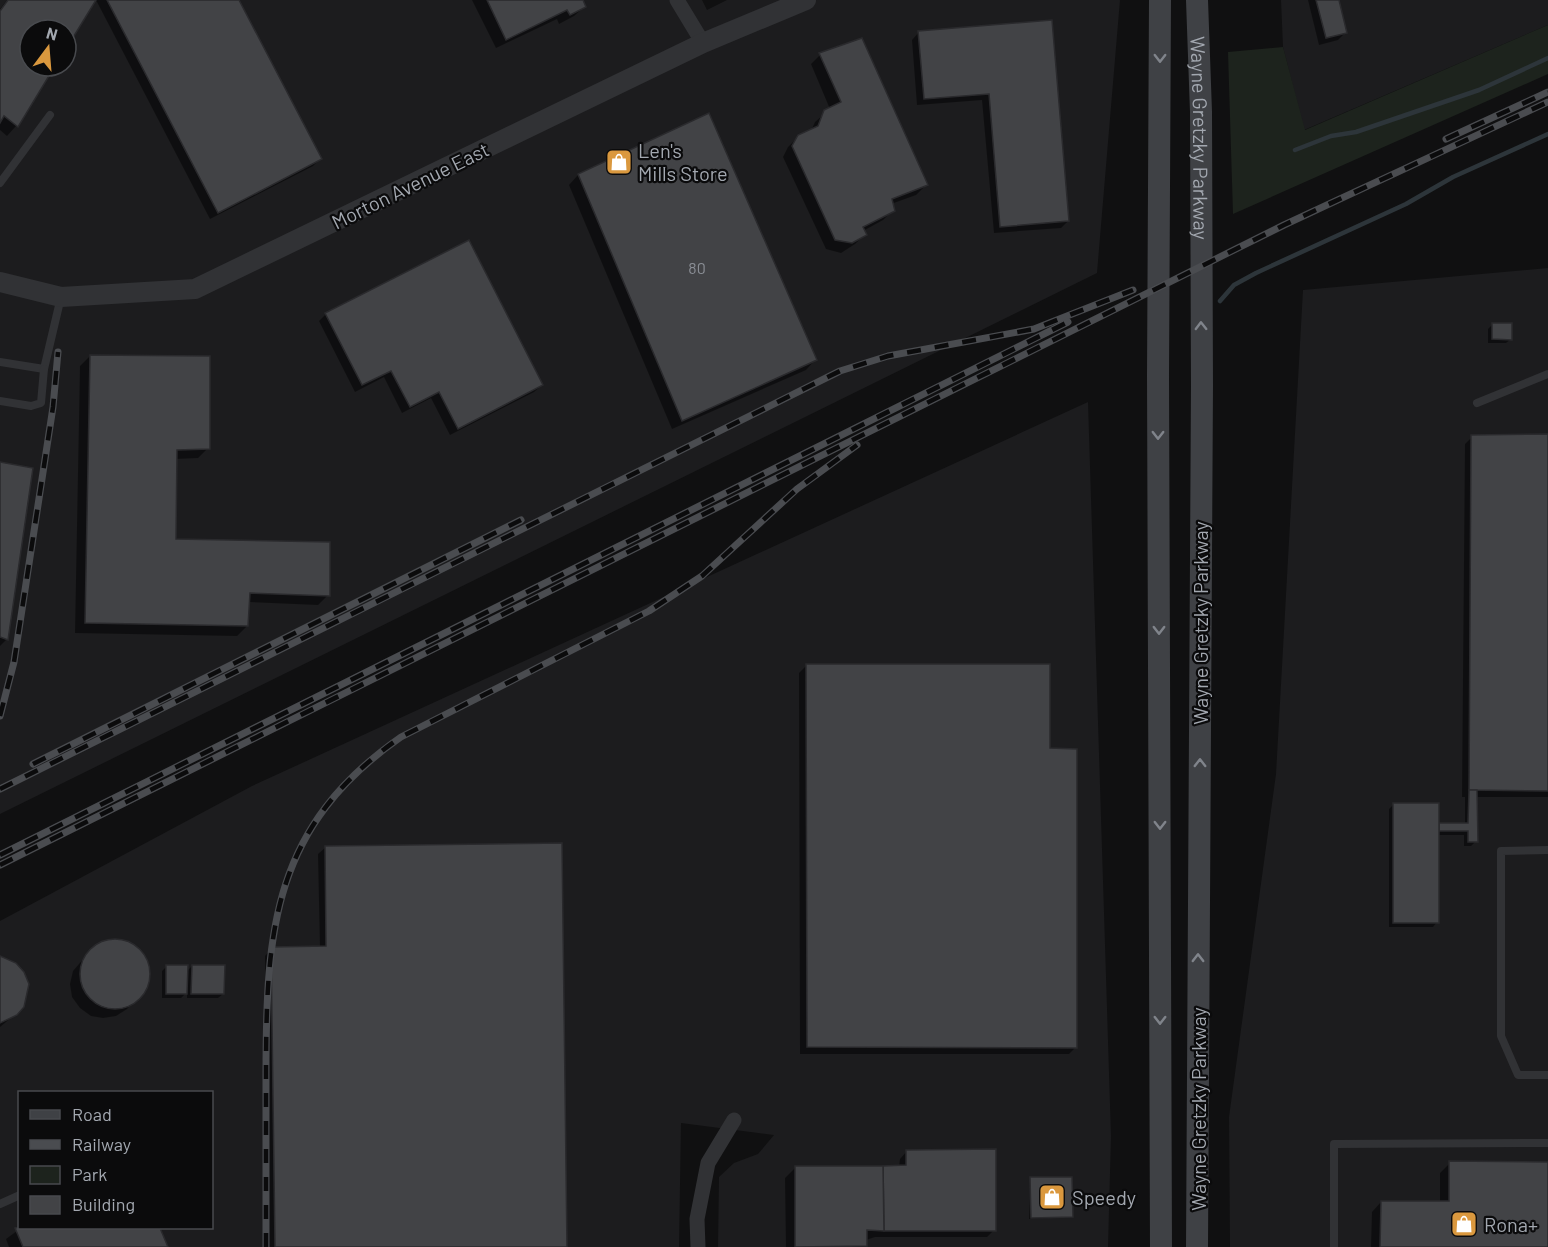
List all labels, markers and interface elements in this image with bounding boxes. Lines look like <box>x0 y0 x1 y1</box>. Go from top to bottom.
north arrow <box>18 18 78 78</box>
text: N <box>45 23 60 44</box>
street label: Wayne Gretzky Parkway <box>1186 36 1213 240</box>
one-way arrow <box>1154 54 1166 63</box>
street label: Morton Avenue East <box>327 136 493 234</box>
place label: Len's Mills Store <box>638 138 728 185</box>
shop icon: Len's Mills Store <box>604 147 634 177</box>
house number: 80 <box>688 258 706 277</box>
one-way arrow <box>1195 322 1207 331</box>
one-way arrow <box>1152 430 1164 439</box>
street label: Wayne Gretzky Parkway <box>1188 521 1212 725</box>
one-way arrow <box>1153 625 1165 634</box>
one-way arrow <box>1194 758 1206 767</box>
one-way arrow <box>1154 820 1166 829</box>
one-way arrow <box>1192 953 1205 962</box>
street label: Wayne Gretzky Parkway <box>1186 1007 1210 1211</box>
one-way arrow <box>1154 1015 1166 1024</box>
legend <box>18 1091 213 1229</box>
text: Road <box>72 1103 112 1125</box>
text: Railway <box>72 1133 131 1155</box>
text: Park <box>72 1163 107 1185</box>
shop icon: Speedy <box>1037 1182 1067 1212</box>
place label: Speedy <box>1072 1185 1136 1209</box>
text: Building <box>72 1193 135 1215</box>
shop icon: Rona+ <box>1449 1209 1479 1239</box>
place label: Rona+ <box>1484 1212 1538 1236</box>

